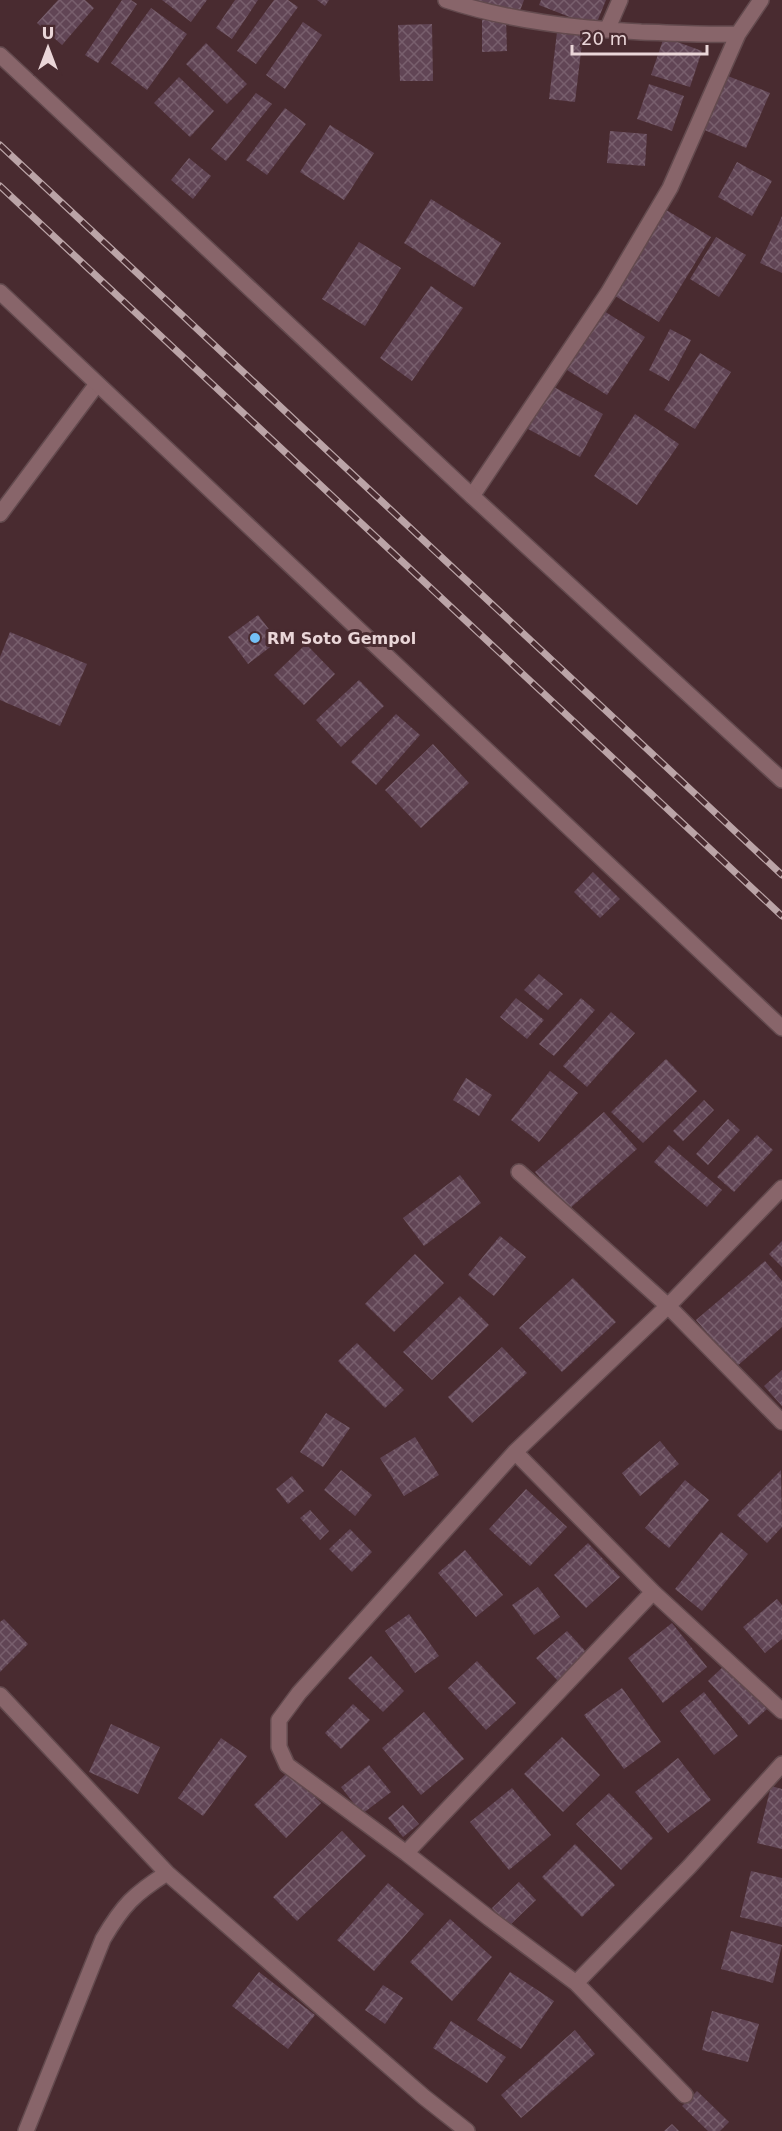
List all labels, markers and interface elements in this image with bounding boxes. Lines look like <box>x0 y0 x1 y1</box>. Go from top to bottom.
north arrow <box>18 18 78 78</box>
scale bar <box>572 18 707 56</box>
text: U <box>42 24 55 43</box>
text: 20 m <box>581 28 627 49</box>
place label: RM Soto Gempol <box>267 629 416 648</box>
marker: RM Soto Gempol <box>248 631 262 645</box>

